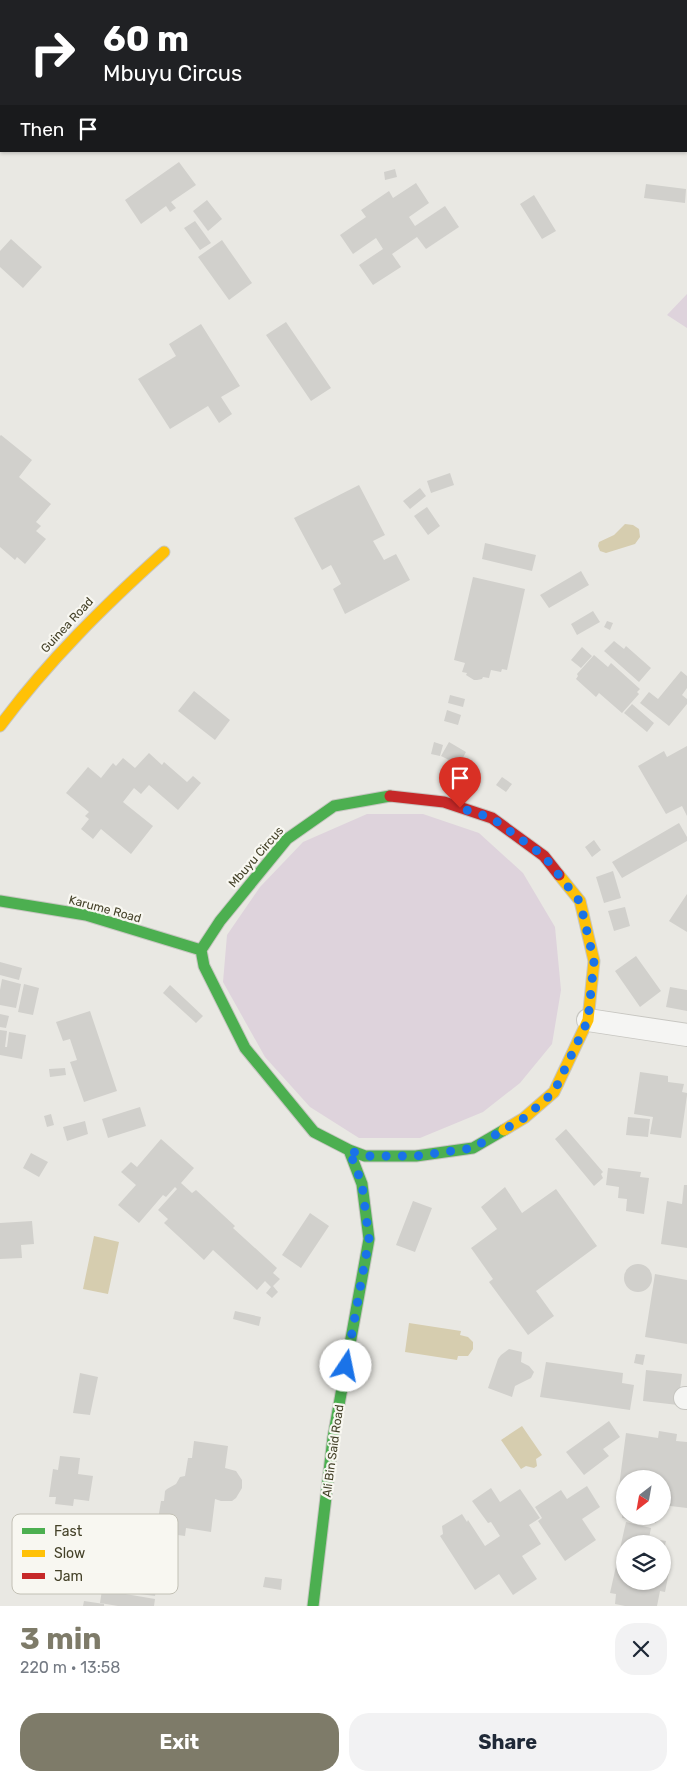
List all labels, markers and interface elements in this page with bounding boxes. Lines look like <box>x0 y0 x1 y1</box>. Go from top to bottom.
text: 60 m <box>103 18 189 60</box>
icon: right <box>20 20 85 85</box>
text: Mbuyu Circus <box>103 60 242 87</box>
icon: arrive <box>74 115 102 143</box>
text: Then <box>20 118 64 141</box>
street label: Guinea Road <box>38 595 96 655</box>
pin <box>439 757 481 808</box>
icon: arrive <box>446 764 474 792</box>
street label: Mbuyu Circus <box>226 824 286 890</box>
street label: Karume Road <box>67 893 143 925</box>
position arrow <box>319 1339 371 1391</box>
street label: Ali Bin Said Road <box>320 1404 346 1498</box>
north arrow <box>616 1470 671 1525</box>
map controls <box>616 1470 671 1590</box>
legend <box>12 1514 178 1594</box>
text: Fast <box>54 1523 83 1540</box>
button: layers <box>616 1535 671 1590</box>
text: Slow <box>54 1545 85 1562</box>
text: Jam <box>54 1568 83 1585</box>
text: 3 min <box>20 1621 102 1657</box>
button: close <box>615 1623 667 1675</box>
text: 220 m · 13:58 <box>20 1658 120 1677</box>
button: Exit <box>20 1713 339 1771</box>
button: Share <box>349 1713 667 1771</box>

